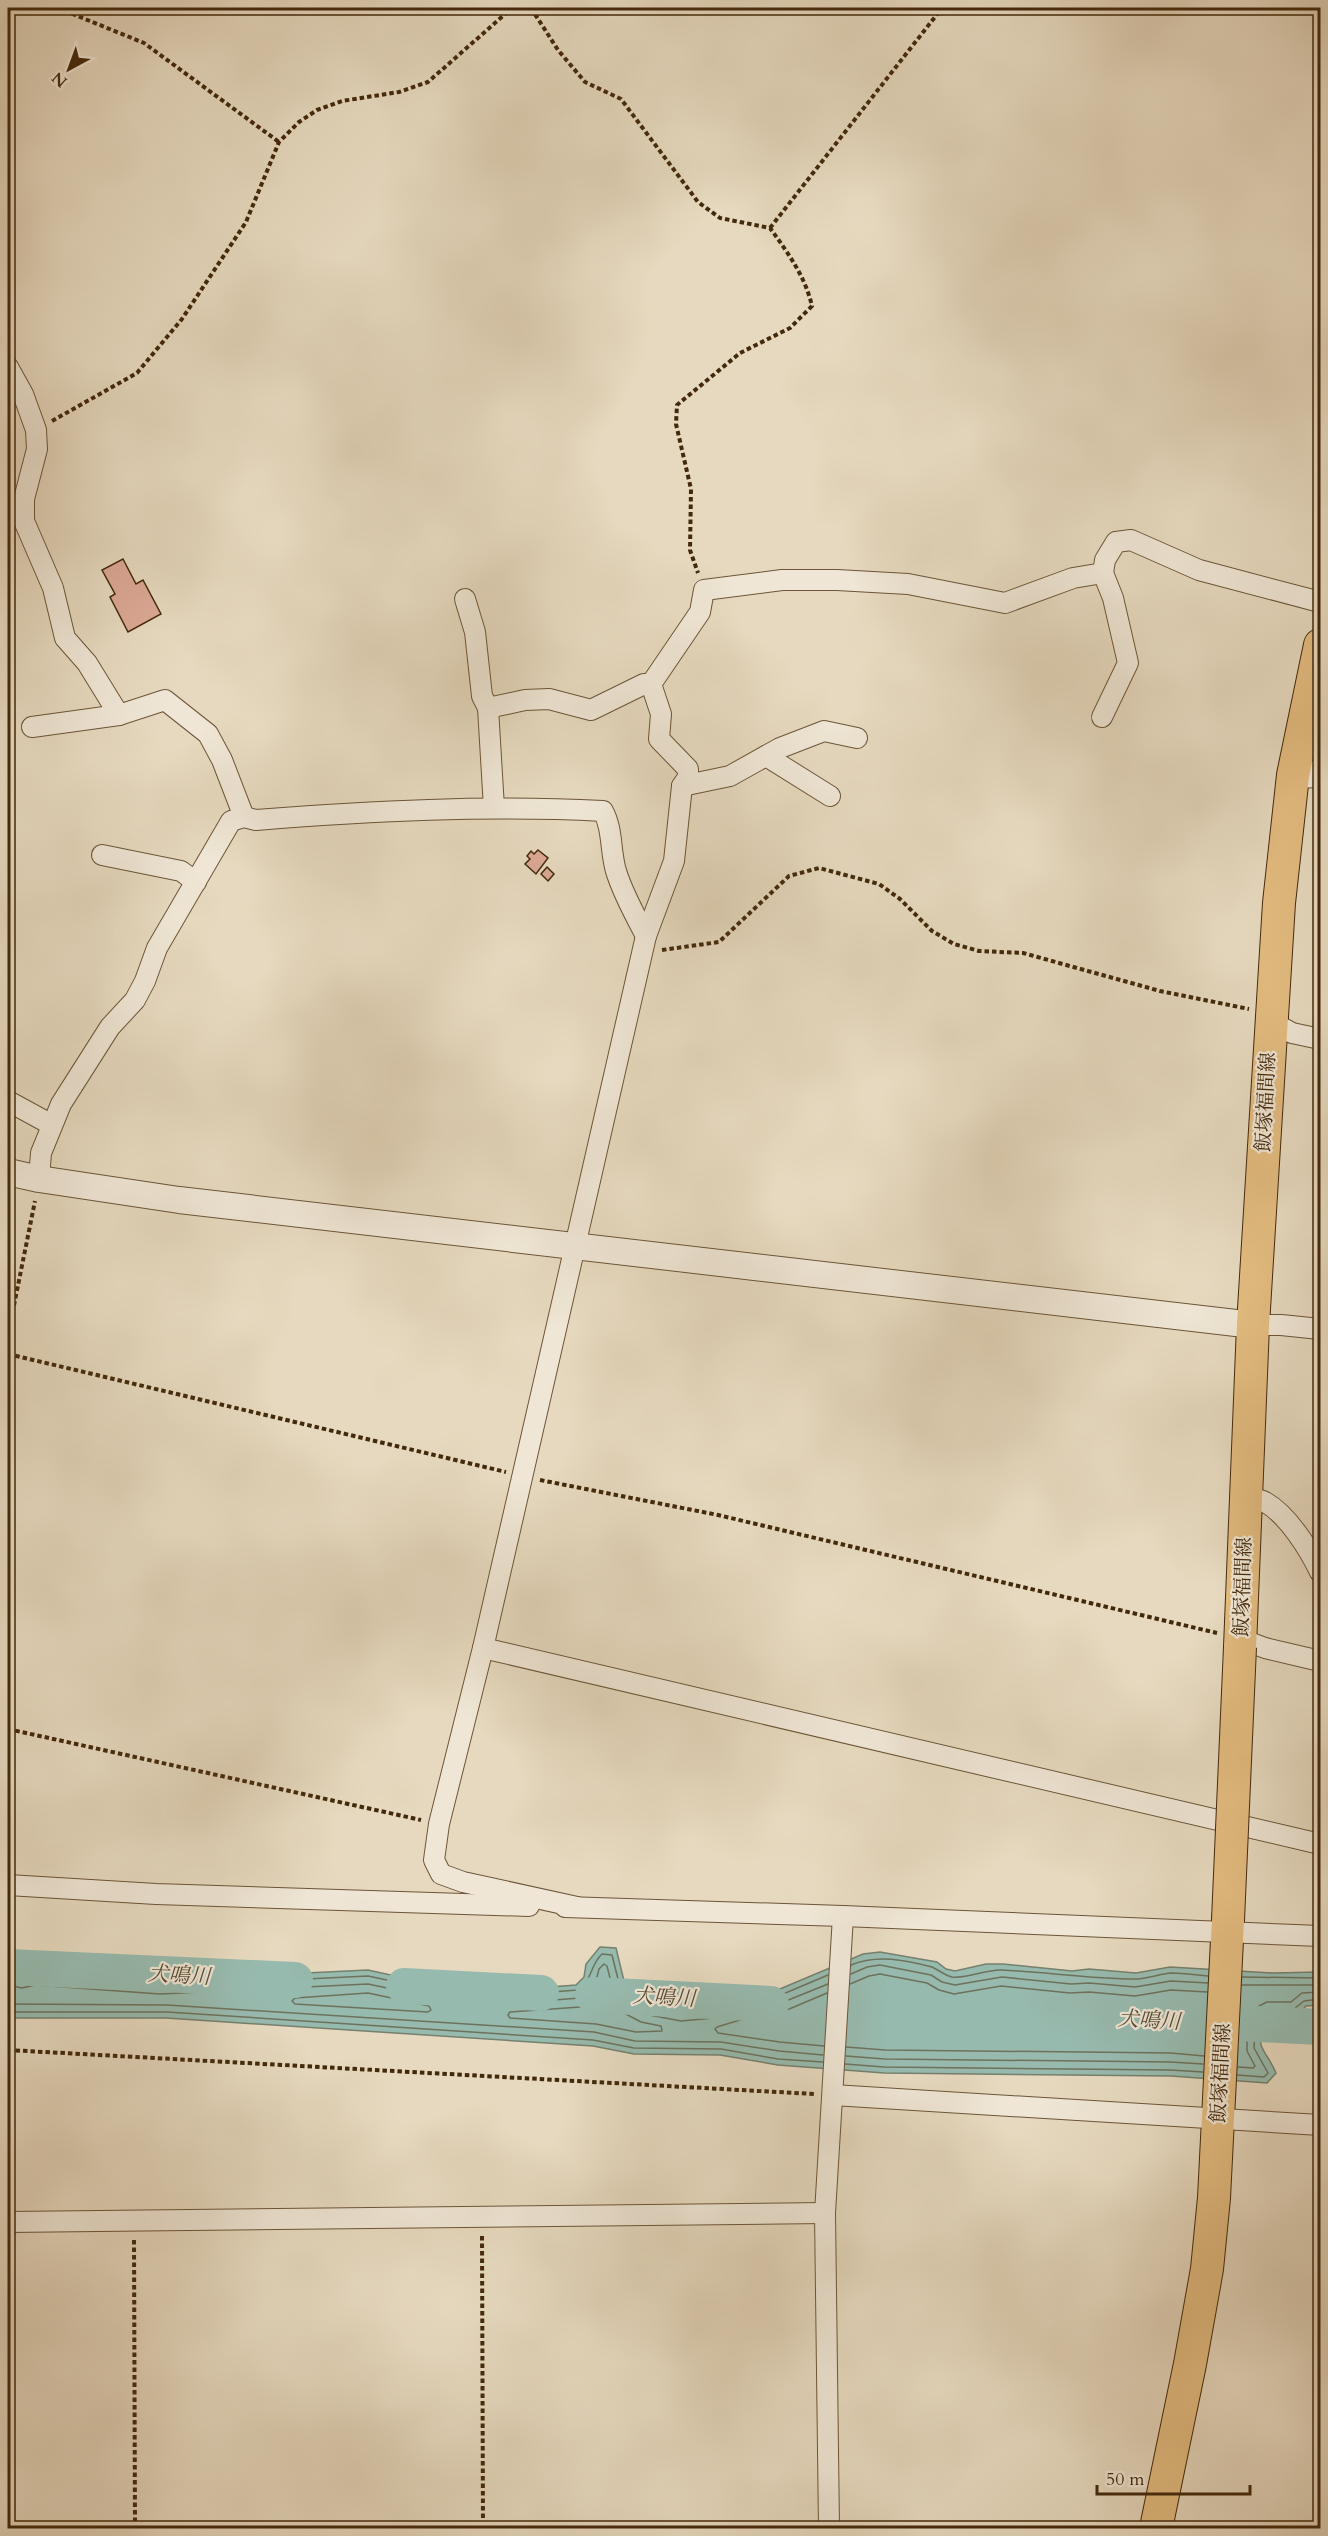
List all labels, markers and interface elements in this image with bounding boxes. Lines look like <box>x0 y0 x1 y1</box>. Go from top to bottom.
north arrow <box>39 39 99 99</box>
text: N <box>47 67 72 92</box>
street label: 飯塚福間線 <box>1249 1051 1282 1153</box>
street label: 飯塚福間線 <box>1227 1537 1258 1637</box>
water label: 犬鳴川 <box>147 1959 213 1992</box>
water label: 犬鳴川 <box>632 1981 698 2014</box>
water label: 犬鳴川 <box>1117 2004 1183 2037</box>
street label: 飯塚福間線 <box>1204 2022 1237 2124</box>
scale bar <box>1097 2458 1250 2496</box>
text: 50 m <box>1106 2467 1145 2492</box>

